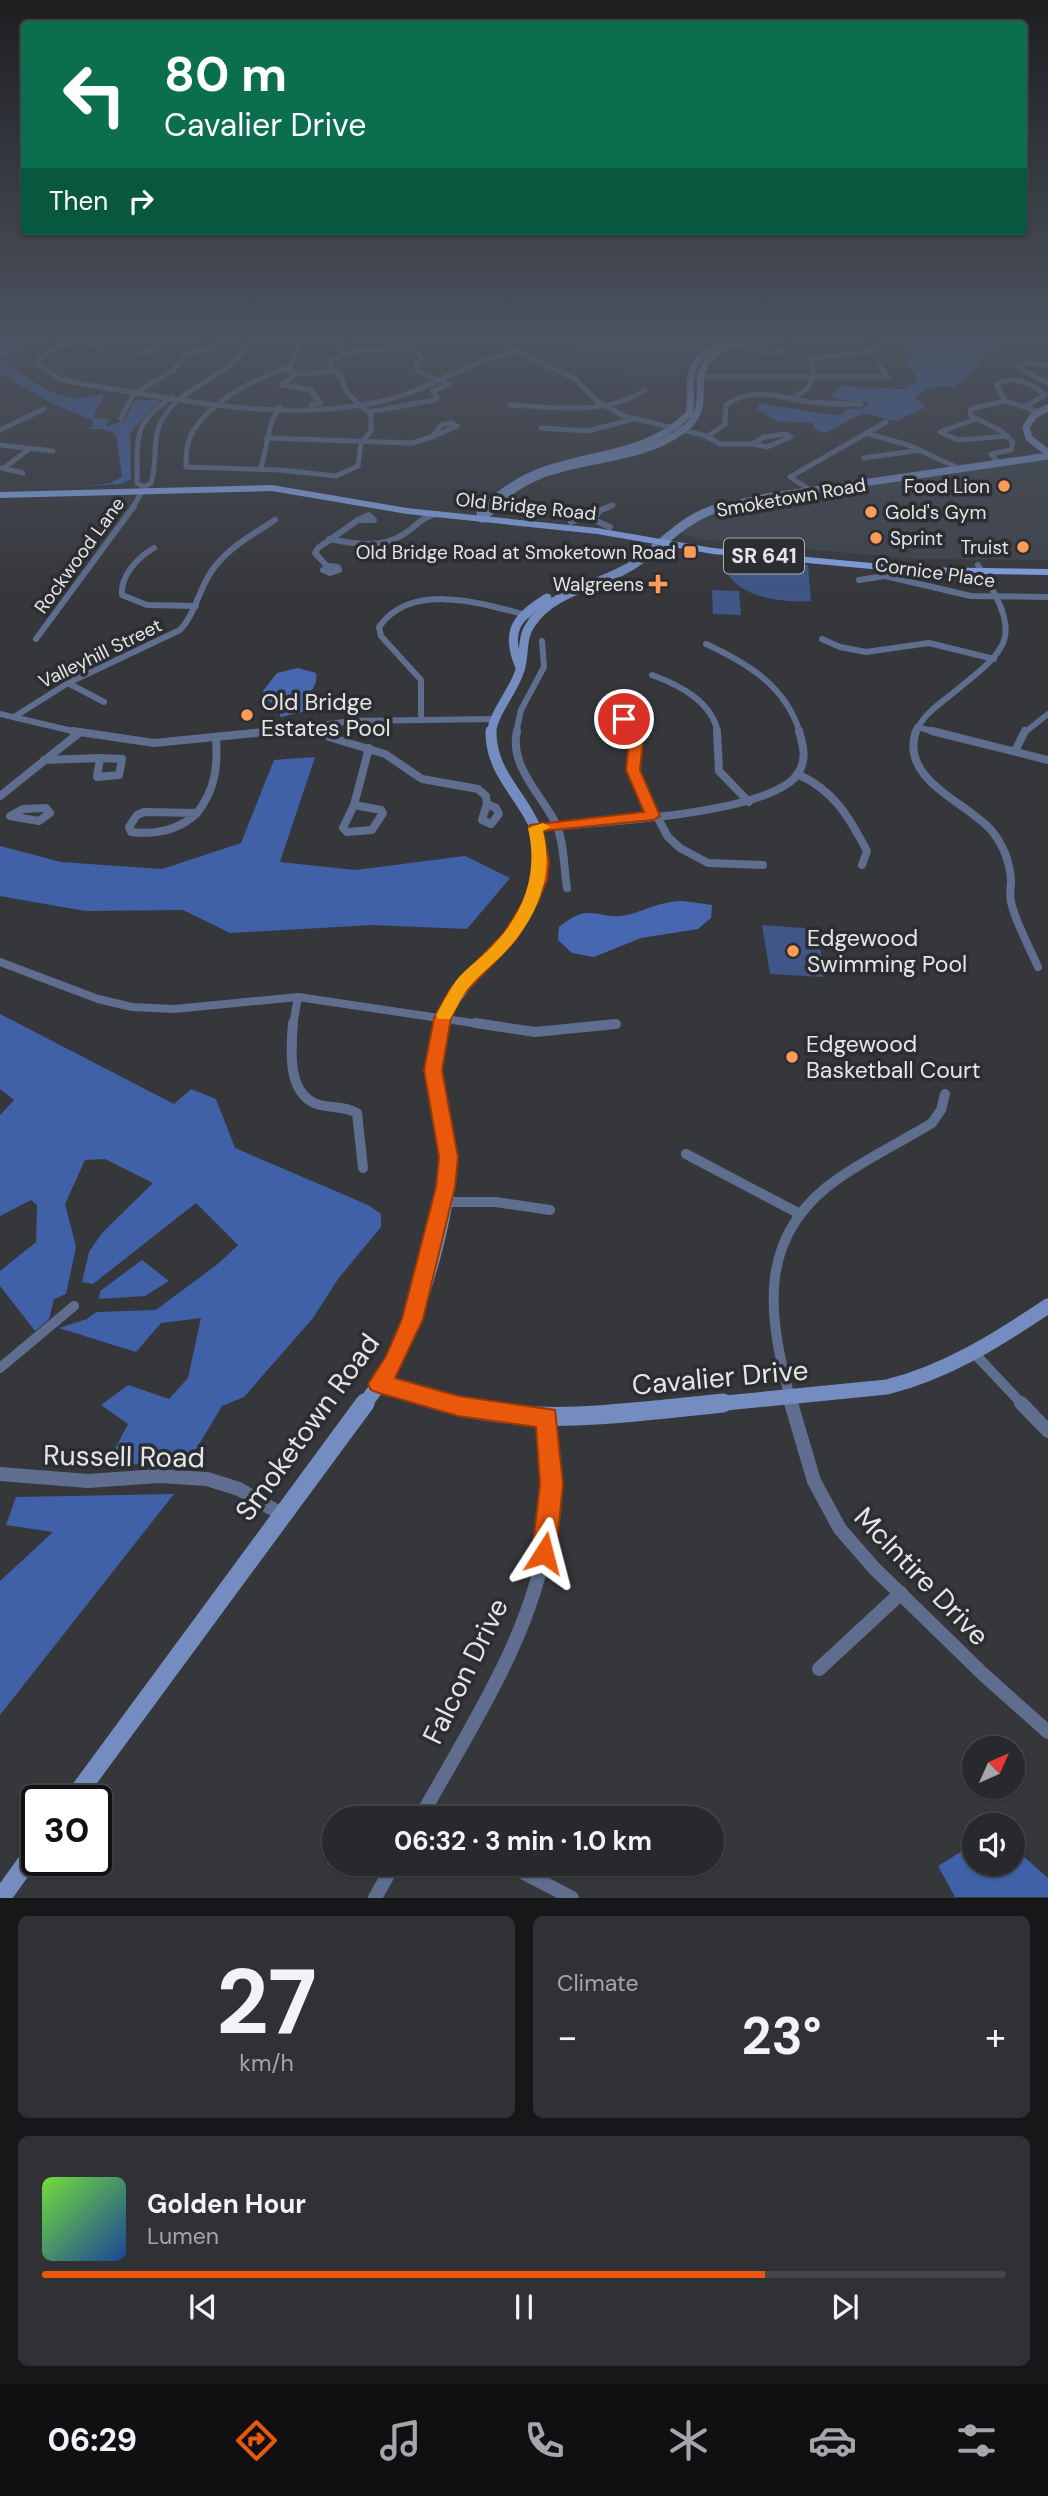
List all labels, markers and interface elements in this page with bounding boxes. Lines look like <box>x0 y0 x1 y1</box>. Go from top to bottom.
text: 80 m <box>164 42 287 106</box>
icon: left <box>49 49 140 140</box>
text: Cavalier Drive <box>164 104 366 146</box>
icon: right <box>122 182 160 220</box>
text: Then <box>49 184 108 218</box>
street label: Smoketown Road <box>714 472 868 523</box>
place label: Food Lion <box>904 474 990 499</box>
marker: Food Lion <box>996 478 1012 494</box>
street label: Old Bridge Road <box>454 487 597 526</box>
street label: Rockwood Lane <box>29 492 130 619</box>
place label: Gold's Gym <box>885 500 986 525</box>
marker: Gold's Gym <box>863 504 879 520</box>
place label: Sprint <box>890 526 943 551</box>
marker: Sprint <box>868 530 884 546</box>
place label: Truist <box>960 535 1009 560</box>
road number: SR 641 <box>724 538 804 574</box>
marker: Truist <box>1015 539 1031 555</box>
place label: Old Bridge Road at Smoketown Road <box>356 540 676 565</box>
marker: Old Bridge Road at Smoketown Road <box>682 544 698 560</box>
street label: Cornice Place <box>873 552 997 593</box>
place label: Walgreens <box>553 572 644 597</box>
marker: Walgreens <box>650 576 666 592</box>
street label: Valleyhill Street <box>34 613 166 694</box>
place label: Old Bridge Estates Pool <box>261 687 391 743</box>
pin <box>594 689 654 749</box>
icon: arrive <box>605 700 643 738</box>
marker: Old Bridge Estates Pool <box>239 707 255 723</box>
place label: Edgewood Swimming Pool <box>807 923 967 979</box>
marker: Edgewood Swimming Pool <box>785 943 801 959</box>
place label: Edgewood Basketball Court <box>806 1029 981 1085</box>
marker: Edgewood Basketball Court <box>784 1049 800 1065</box>
street label: Smoketown Road <box>227 1326 388 1528</box>
street label: Cavalier Drive <box>630 1351 810 1404</box>
street label: Russell Road <box>43 1437 205 1476</box>
street label: McIntire Drive <box>846 1499 997 1654</box>
position arrow <box>507 1516 581 1590</box>
street label: Falcon Drive <box>414 1592 517 1750</box>
north arrow <box>962 1736 1026 1799</box>
map controls <box>962 1736 1025 1876</box>
speed limit sign: 30 <box>21 1785 112 1876</box>
button: sound <box>962 1813 1025 1876</box>
text: 06:32 · 3 min · 1.0 km <box>394 1824 652 1858</box>
text: 27 <box>216 1943 317 2061</box>
text: Climate <box>557 1968 639 1998</box>
text: 23° <box>741 2002 822 2070</box>
text: − <box>557 2012 578 2062</box>
text: + <box>985 2012 1006 2062</box>
text: km/h <box>239 2048 294 2078</box>
text: Golden Hour <box>147 2187 306 2221</box>
text: Lumen <box>147 2221 219 2251</box>
icon: previous <box>184 2288 222 2326</box>
icon: pause <box>505 2288 543 2326</box>
icon: next <box>826 2288 864 2326</box>
icon: directions <box>232 2416 281 2465</box>
icon: music <box>376 2416 425 2465</box>
icon: phone <box>520 2416 569 2465</box>
icon: climate <box>664 2416 713 2465</box>
icon: car <box>808 2416 857 2465</box>
icon: filters <box>952 2416 1001 2465</box>
text: 06:29 <box>47 2419 137 2461</box>

